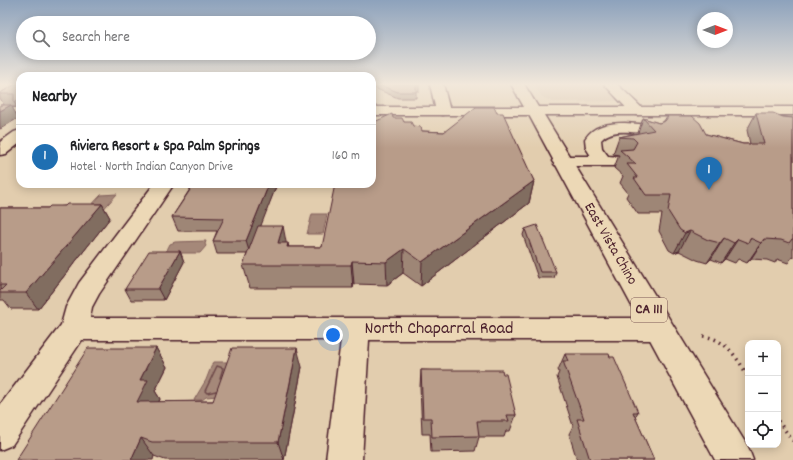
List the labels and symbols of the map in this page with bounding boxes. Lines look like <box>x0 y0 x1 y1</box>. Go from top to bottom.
north arrow <box>697 12 733 48</box>
pin: 1 <box>696 157 722 190</box>
street label: East Vista Chino <box>577 199 643 290</box>
road number: CA 111 <box>631 298 667 322</box>
street label: North Chaparral Road <box>365 317 513 342</box>
your location <box>323 325 343 345</box>

